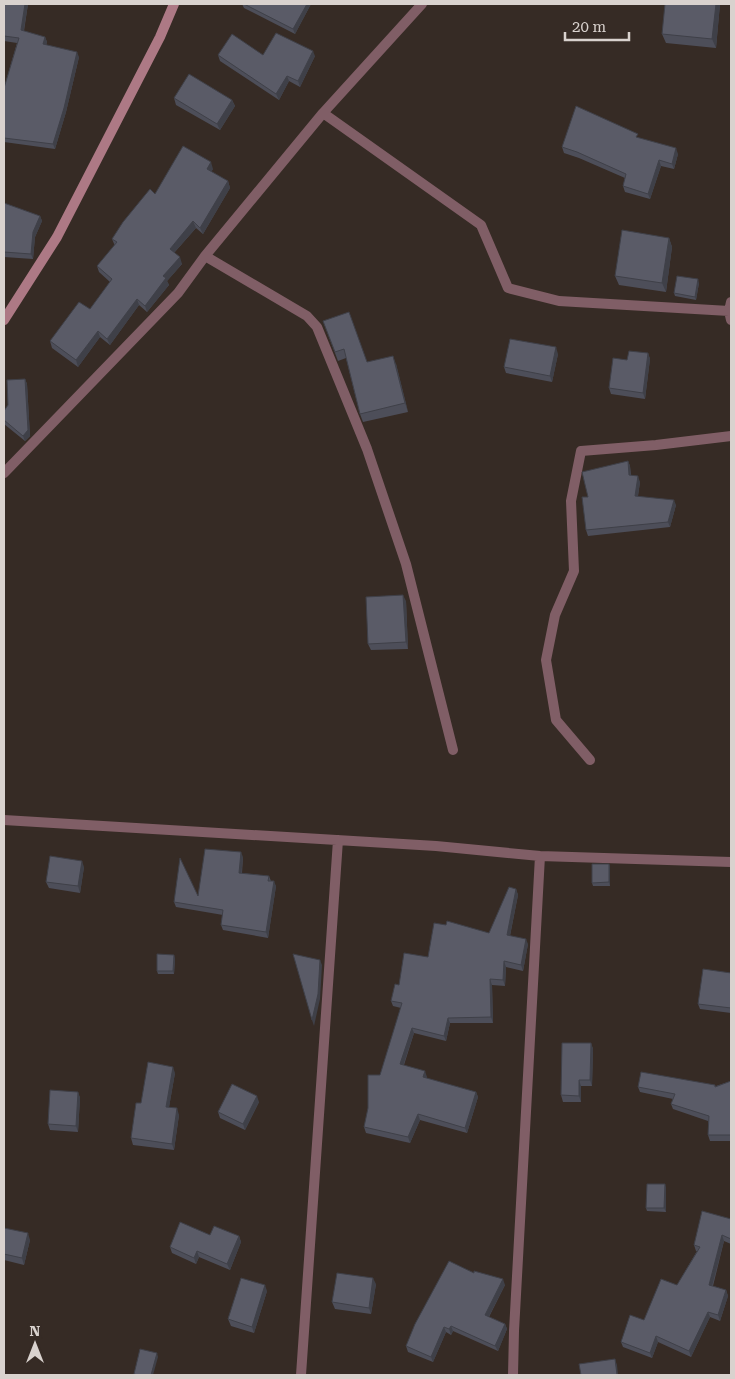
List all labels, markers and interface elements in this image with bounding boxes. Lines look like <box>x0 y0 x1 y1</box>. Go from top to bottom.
scale bar <box>565 10 629 42</box>
text: 20 m <box>572 18 607 36</box>
north arrow <box>10 1319 60 1369</box>
text: N <box>30 1323 41 1339</box>

